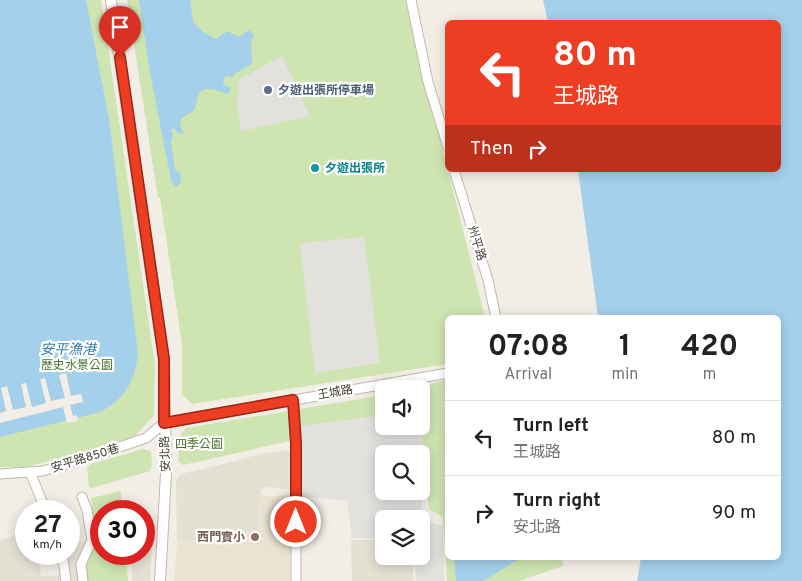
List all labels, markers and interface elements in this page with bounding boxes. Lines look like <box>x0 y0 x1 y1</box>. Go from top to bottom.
pin <box>99 6 141 57</box>
icon: arrive <box>106 13 134 41</box>
text: 80 m <box>553 34 637 78</box>
icon: left <box>470 40 535 105</box>
place label: 夕遊出張所停車場 <box>278 83 374 99</box>
marker: 夕遊出張所停車場 <box>262 84 274 96</box>
text: 王城路 <box>553 84 619 111</box>
icon: right <box>523 135 551 163</box>
text: Then <box>470 137 513 161</box>
place label: 夕遊出張所 <box>325 161 385 177</box>
marker: 夕遊出張所 <box>309 162 321 174</box>
street label: 州平路 <box>463 224 489 263</box>
text: 07:08 <box>488 329 569 366</box>
text: 1 <box>619 329 631 366</box>
text: 420 <box>681 329 738 366</box>
water label: 安平漁港 <box>40 342 98 359</box>
park label: 歷史水景公園 <box>41 358 113 374</box>
text: Arrival <box>504 365 552 385</box>
text: min <box>612 365 638 385</box>
text: m <box>703 365 716 385</box>
map controls <box>375 380 430 565</box>
button: sound <box>375 380 430 435</box>
street label: 王城路 <box>316 382 354 404</box>
text: Turn left <box>513 414 589 438</box>
icon: left <box>470 424 498 452</box>
text: 80 m <box>712 426 756 450</box>
street label: 安北路 <box>157 436 175 472</box>
park label: 四季公園 <box>175 437 223 453</box>
street label: 安平路850巷 <box>49 441 121 477</box>
text: 王城路 <box>513 443 561 463</box>
button: search <box>375 445 430 500</box>
text: Turn right <box>513 489 601 513</box>
position arrow <box>269 495 321 547</box>
icon: right <box>470 499 498 527</box>
speed limit sign: 30 <box>90 500 155 565</box>
text: 90 m <box>712 501 756 525</box>
text: 27 <box>33 510 62 542</box>
button: layers <box>375 510 430 565</box>
text: 安北路 <box>513 518 561 538</box>
place label: 西門實小 <box>197 530 245 546</box>
marker: 西門實小 <box>249 531 261 543</box>
text: km/h <box>33 537 62 553</box>

